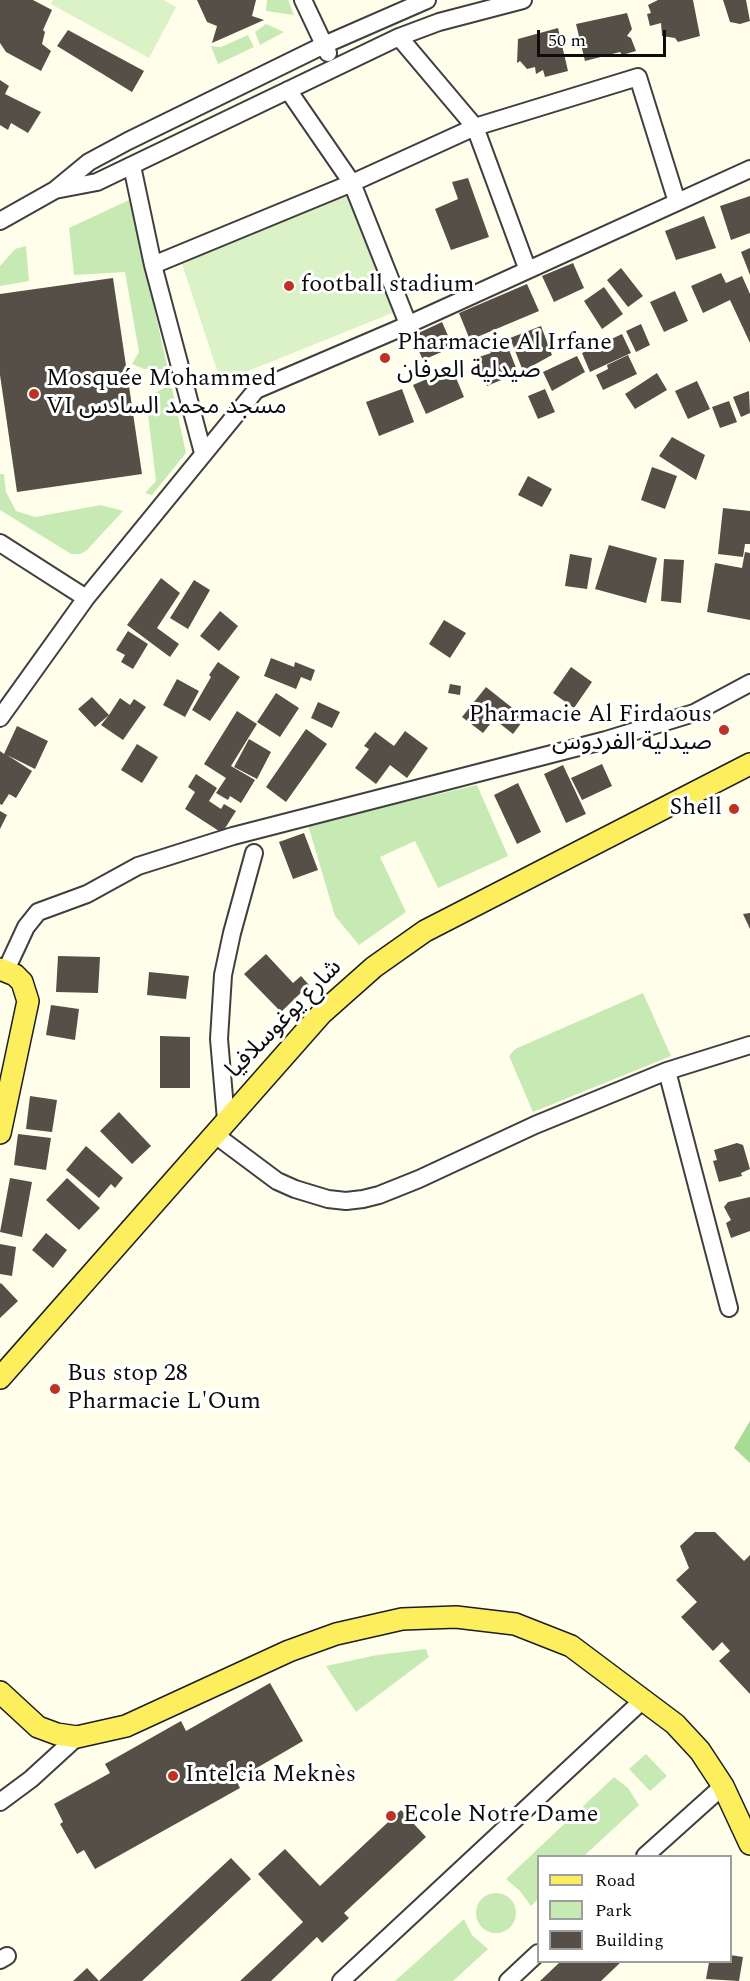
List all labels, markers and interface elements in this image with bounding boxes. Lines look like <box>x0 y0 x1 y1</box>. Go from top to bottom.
scale bar <box>540 18 669 56</box>
text: 50 m <box>548 27 586 54</box>
place label: football stadium <box>301 272 474 300</box>
marker: football stadium <box>282 279 296 293</box>
place label: Pharmacie Al Irfane صيدلية العرفان <box>397 330 612 386</box>
marker: Pharmacie Al Irfane صيدلية العرفان <box>378 351 392 365</box>
place label: Mosquée Mohammed VI مسجد محمد السادس <box>46 366 287 422</box>
marker: Mosquée Mohammed VI مسجد محمد السادس <box>27 387 41 401</box>
place label: Pharmacie Al Firdaous صيدلية الفردوس <box>468 702 712 758</box>
marker: Pharmacie Al Firdaous صيدلية الفردوس <box>717 723 731 737</box>
place label: Shell <box>670 795 722 823</box>
marker: Shell <box>727 802 741 816</box>
street label: شارع يوغوسلافيا <box>221 954 349 1086</box>
place label: Bus stop 28 Pharmacie L'Oum <box>67 1361 261 1417</box>
marker: Bus stop 28 Pharmacie L'Oum <box>48 1382 62 1396</box>
place label: Intelcia Meknès <box>185 1762 356 1790</box>
marker: Intelcia Meknès <box>166 1769 180 1783</box>
place label: Ecole Notre Dame <box>403 1802 598 1830</box>
marker: Ecole Notre Dame <box>384 1809 398 1823</box>
legend <box>537 1855 732 1963</box>
text: Road <box>595 1867 636 1894</box>
text: Park <box>595 1897 632 1924</box>
text: Building <box>595 1927 664 1954</box>

